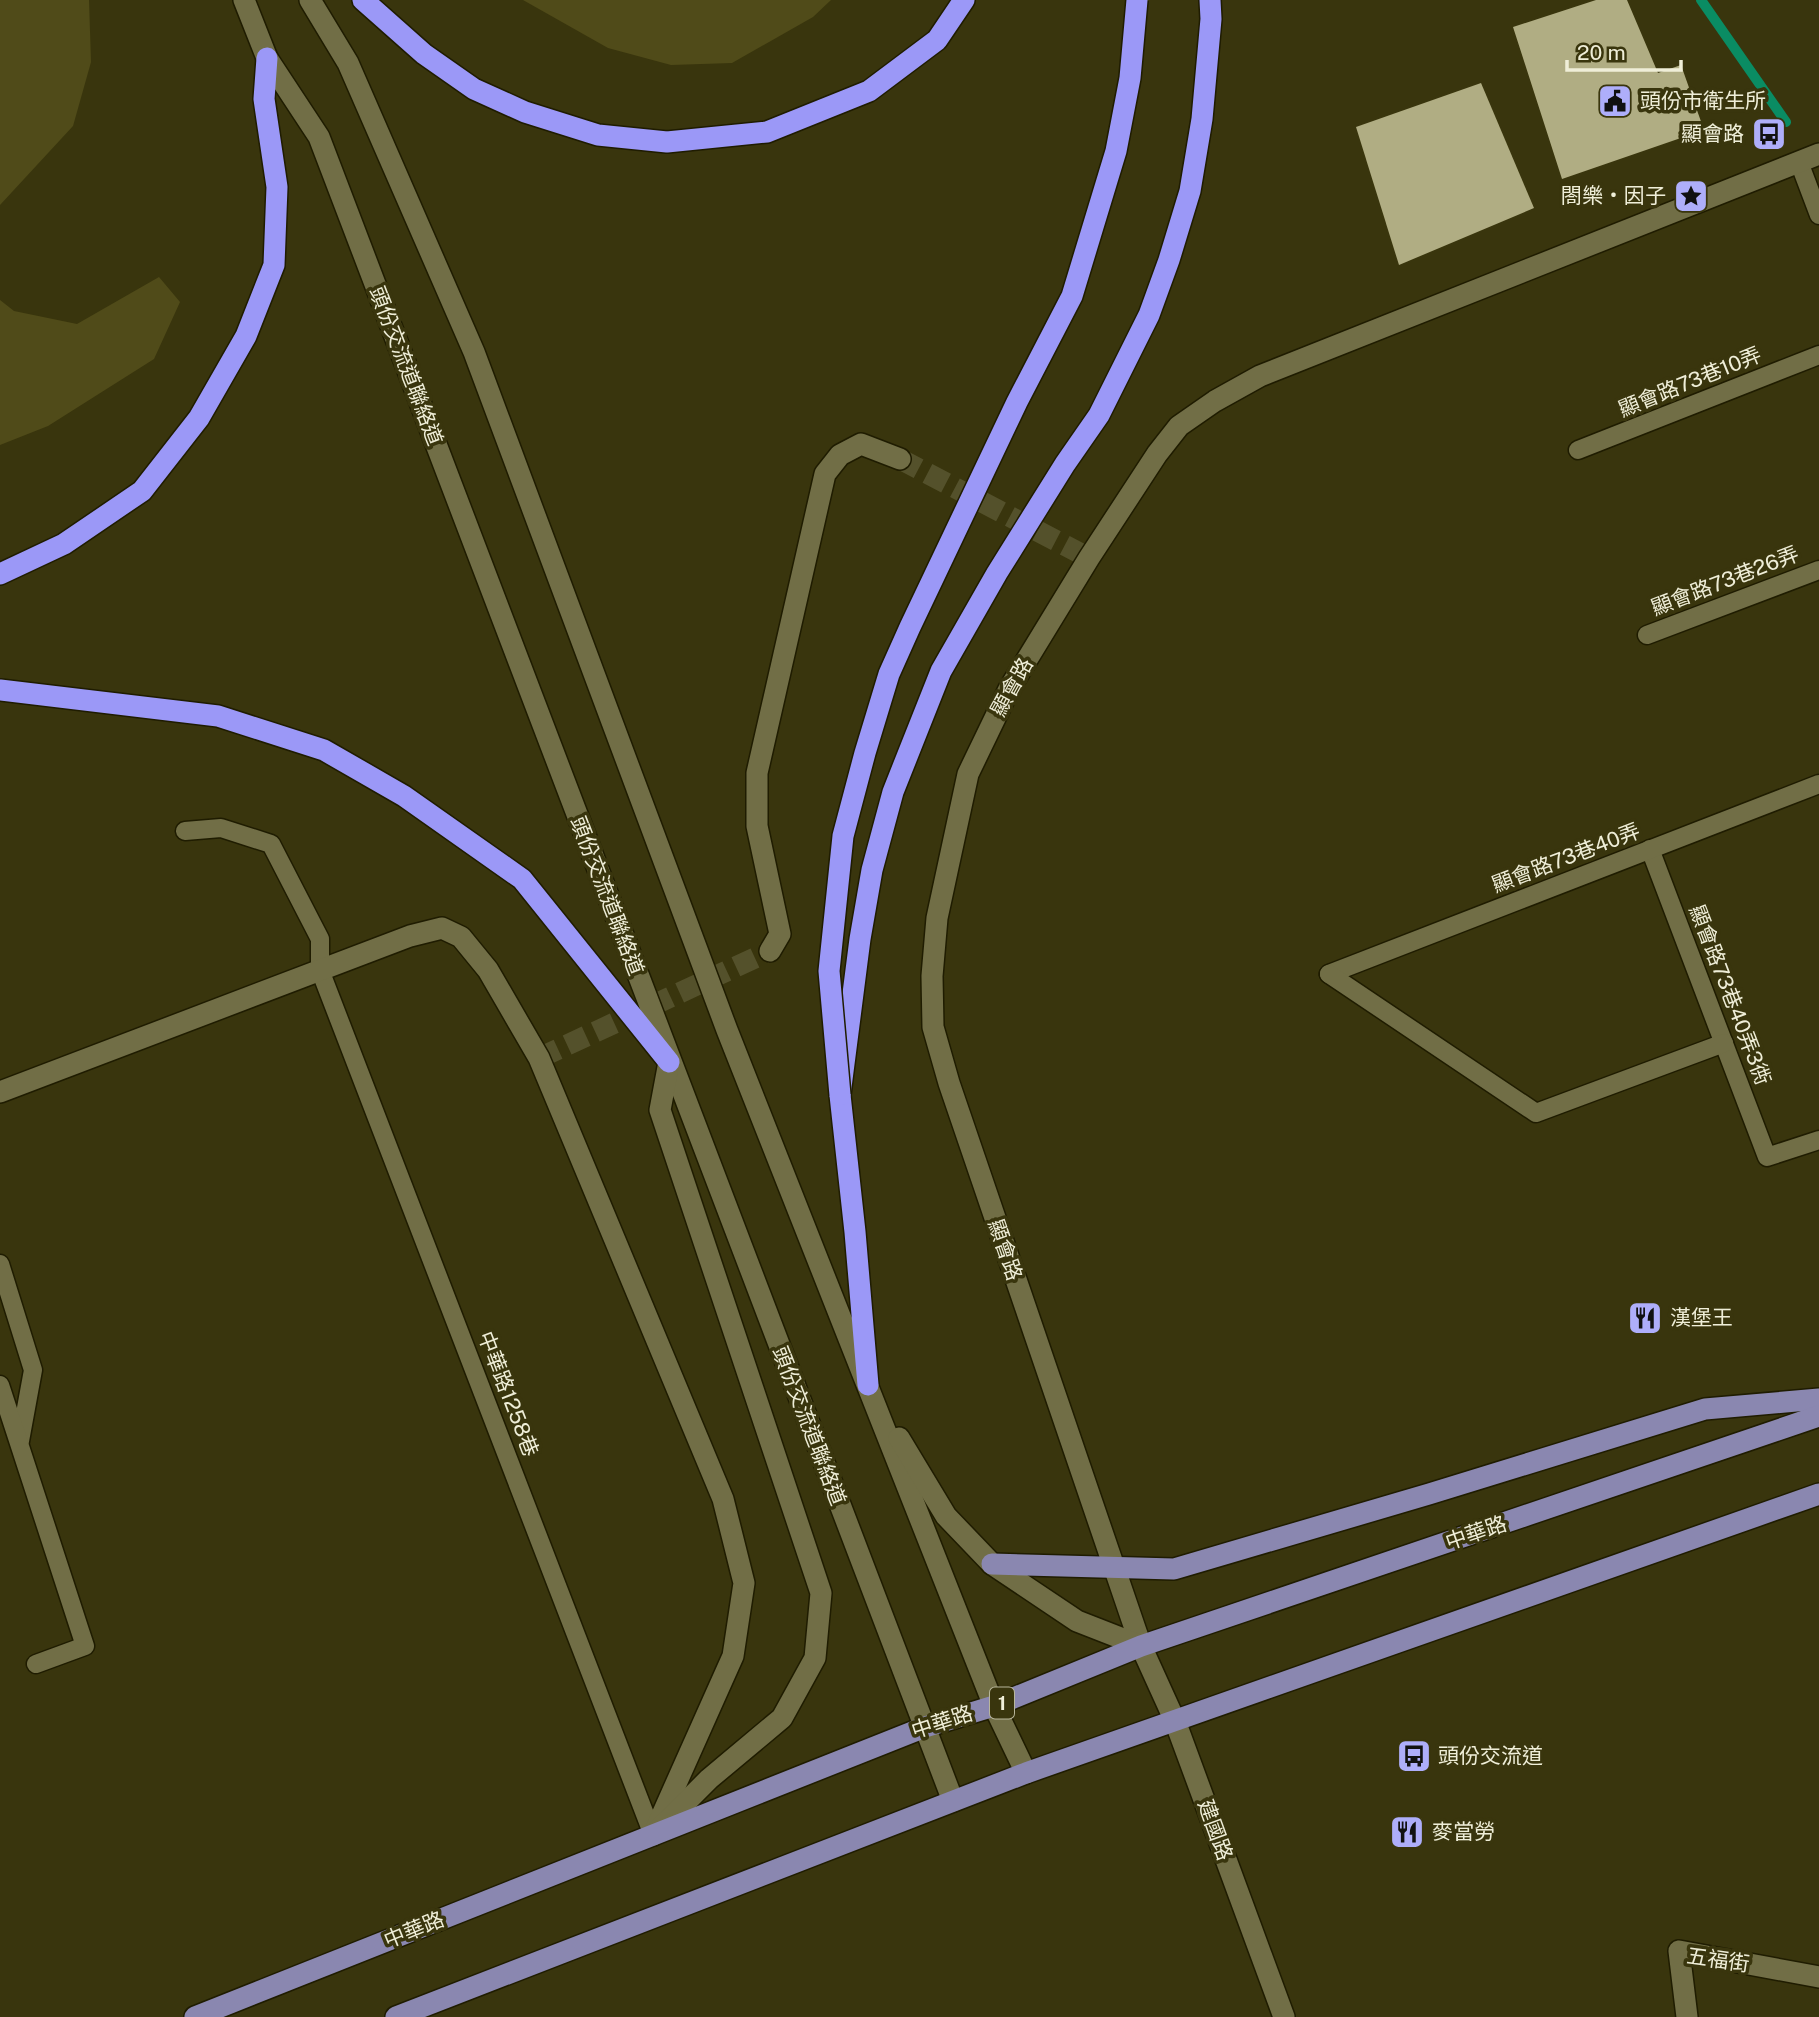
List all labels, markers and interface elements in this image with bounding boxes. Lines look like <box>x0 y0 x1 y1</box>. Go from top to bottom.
scale bar <box>1567 28 1681 72</box>
text: 20 m <box>1577 40 1626 65</box>
public building icon: 頭份市衛生所 <box>1596 82 1634 120</box>
place label: 頭份市衛生所 <box>1640 88 1766 113</box>
bus stop icon: 顯會路 <box>1750 115 1788 153</box>
place label: 顯會路 <box>1681 121 1744 146</box>
place icon: 閤樂‧因子 <box>1672 177 1710 215</box>
place label: 閤樂‧因子 <box>1561 183 1666 208</box>
street label: 頭份交流道聯絡道 <box>365 283 448 449</box>
street label: 顯會路73巷10弄 <box>1615 342 1765 422</box>
street label: 顯會路73巷26弄 <box>1648 541 1802 620</box>
street label: 顯會路 <box>985 653 1038 720</box>
street label: 頭份交流道聯絡道 <box>566 813 649 979</box>
street label: 顯會路73巷40弄 <box>1488 818 1643 897</box>
street label: 顯會路73巷40弄3衖 <box>1685 901 1776 1088</box>
street label: 顯會路 <box>983 1216 1028 1284</box>
restaurant icon: 漢堡王 <box>1626 1299 1664 1337</box>
place label: 漢堡王 <box>1670 1305 1733 1330</box>
street label: 中華路1258巷 <box>473 1328 544 1460</box>
street label: 頭份交流道聯絡道 <box>768 1343 851 1509</box>
street label: 中華路 <box>1442 1510 1510 1555</box>
road number: 1 <box>990 1688 1014 1718</box>
street label: 中華路 <box>908 1700 976 1743</box>
bus stop icon: 頭份交流道 <box>1395 1737 1433 1775</box>
place label: 頭份交流道 <box>1438 1743 1543 1768</box>
street label: 建國路 <box>1193 1796 1238 1864</box>
restaurant icon: 麥當勞 <box>1388 1813 1426 1851</box>
place label: 麥當勞 <box>1432 1819 1495 1844</box>
street label: 中華路 <box>380 1906 448 1953</box>
street label: 五福街 <box>1685 1943 1751 1976</box>

